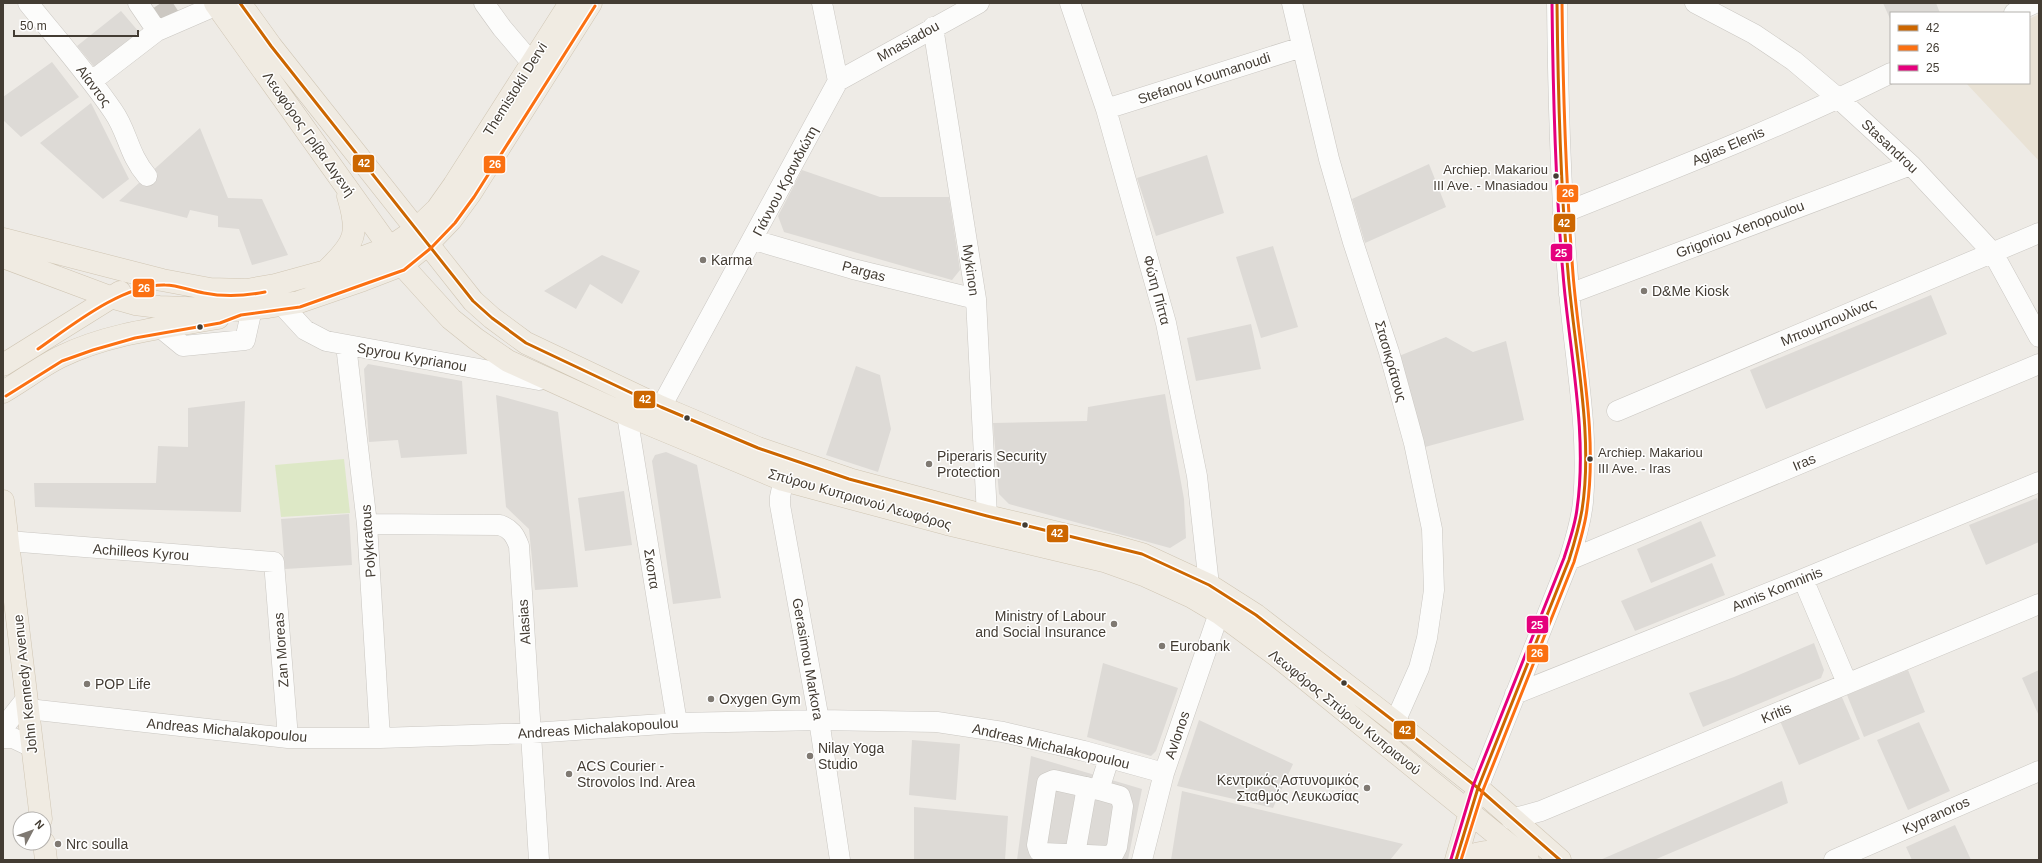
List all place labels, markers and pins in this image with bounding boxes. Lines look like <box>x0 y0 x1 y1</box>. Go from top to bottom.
place label: Archiep. Makariou III Ave. - Mnasiadou <box>1433 162 1548 193</box>
marker: Archiep. Makariou III Ave. - Mnasiadou <box>1551 171 1561 181</box>
place label: Karma <box>711 252 752 268</box>
marker: Karma <box>698 255 708 265</box>
place label: D&Me Kiosk <box>1652 283 1730 299</box>
marker: D&Me Kiosk <box>1639 286 1649 296</box>
unlabelled marker <box>195 322 205 332</box>
unlabelled marker <box>682 413 692 423</box>
place label: Archiep. Makariou III Ave. - Iras <box>1598 445 1703 476</box>
place label: Piperaris Security Protection <box>937 448 1047 480</box>
marker: Archiep. Makariou III Ave. - Iras <box>1585 454 1595 464</box>
marker: Piperaris Security Protection <box>924 459 934 469</box>
unlabelled marker <box>1020 520 1030 530</box>
place label: Ministry of Labour and Social Insurance <box>975 608 1106 640</box>
marker: Ministry of Labour and Social Insurance <box>1109 619 1119 629</box>
place label: Eurobank <box>1170 638 1231 654</box>
marker: Eurobank <box>1157 641 1167 651</box>
place label: POP Life <box>95 676 151 692</box>
unlabelled marker <box>1339 678 1349 688</box>
marker: POP Life <box>82 679 92 689</box>
place label: Oxygen Gym <box>719 691 801 707</box>
marker: Oxygen Gym <box>706 694 716 704</box>
place label: Nilay Yoga Studio <box>818 740 884 772</box>
marker: Nilay Yoga Studio <box>805 751 815 761</box>
place label: ACS Courier - Strovolos Ind. Area <box>577 758 696 790</box>
marker: ACS Courier - Strovolos Ind. Area <box>564 769 574 779</box>
place label: Κεντρικός Αστυνομικός Σταθμός Λευκωσίας <box>1217 772 1359 804</box>
marker: Κεντρικός Αστυνομικός Σταθμός Λευκωσίας <box>1362 783 1372 793</box>
place label: Nrc soulla <box>66 836 128 852</box>
marker: Nrc soulla <box>53 839 63 849</box>

